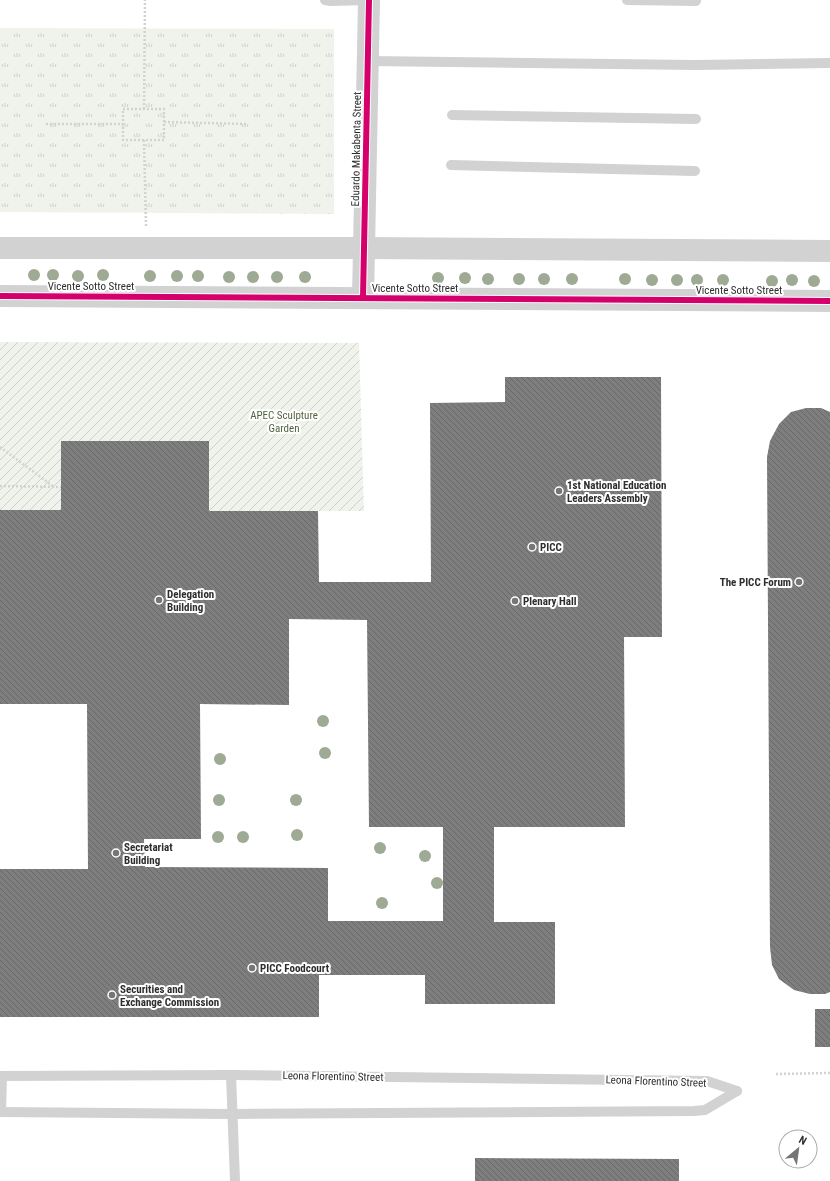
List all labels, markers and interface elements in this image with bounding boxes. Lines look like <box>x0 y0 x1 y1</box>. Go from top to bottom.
street label: Eduardo Makabenta Street <box>349 92 364 206</box>
street label: Vicente Sotto Street <box>48 280 134 293</box>
street label: Vicente Sotto Street <box>372 282 458 295</box>
street label: Vicente Sotto Street <box>696 284 782 297</box>
park label: APEC Sculpture Garden <box>250 409 318 435</box>
place label: 1st National Education Leaders Assembly <box>567 479 666 505</box>
marker: 1st National Education Leaders Assembly <box>554 486 564 496</box>
place label: PICC <box>540 541 562 554</box>
marker: PICC <box>527 542 537 552</box>
place label: The PICC Forum <box>720 576 791 589</box>
marker: The PICC Forum <box>794 577 804 587</box>
place label: Delegation Building <box>167 588 214 614</box>
marker: Delegation Building <box>154 595 164 605</box>
place label: Plenary Hall <box>523 595 577 608</box>
marker: Plenary Hall <box>510 596 520 606</box>
place label: Secretariat Building <box>124 841 173 867</box>
marker: Secretariat Building <box>111 848 121 858</box>
place label: PICC Foodcourt <box>260 962 330 975</box>
marker: PICC Foodcourt <box>247 963 257 973</box>
place label: Securities and Exchange Commission <box>120 983 219 1009</box>
marker: Securities and Exchange Commission <box>107 990 117 1000</box>
street label: Leona Florentino Street <box>282 1069 384 1084</box>
street label: Leona Florentino Street <box>605 1073 707 1090</box>
north arrow <box>778 1129 818 1169</box>
text: N <box>797 1133 809 1148</box>

